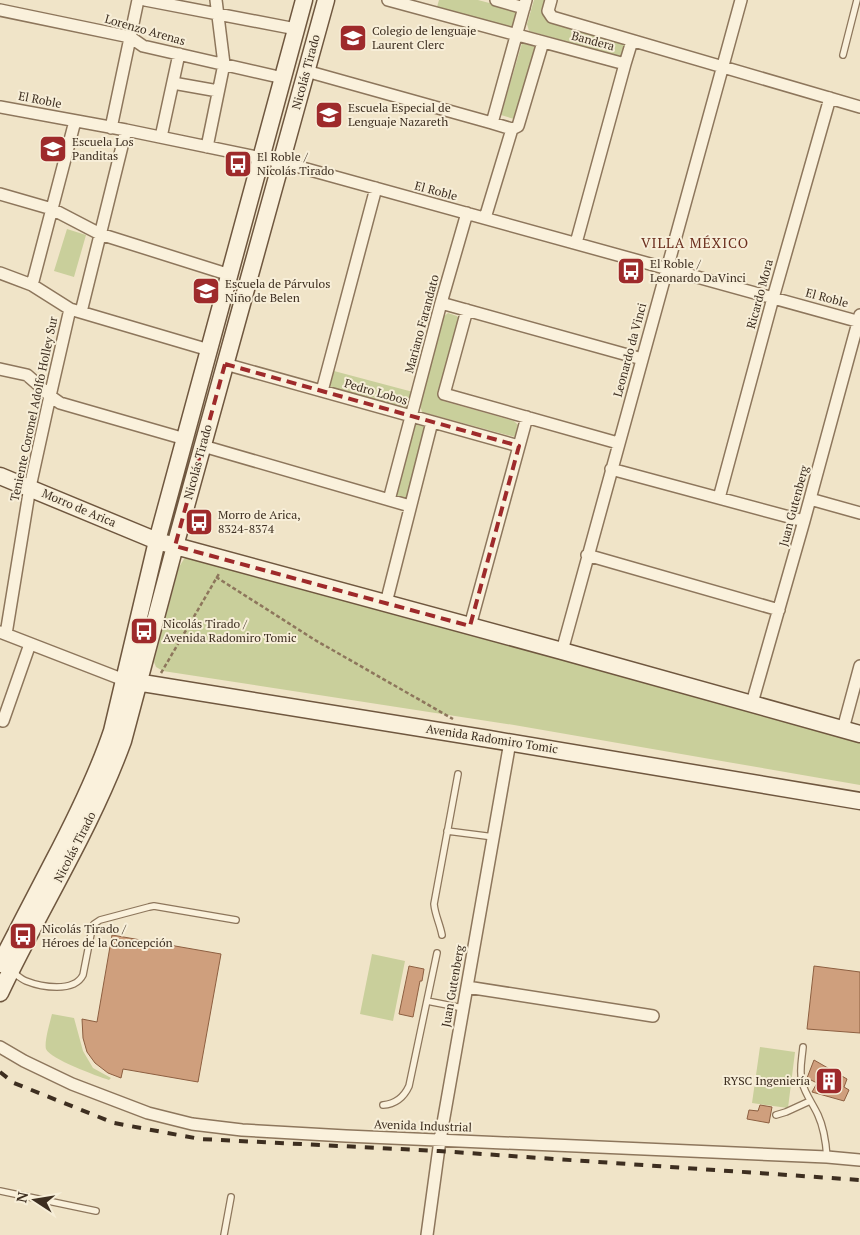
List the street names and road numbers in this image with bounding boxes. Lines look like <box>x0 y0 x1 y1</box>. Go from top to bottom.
street label: Lorenzo Arenas <box>103 11 187 48</box>
street label: Bandera <box>570 28 616 53</box>
street label: Nicolás Tirado <box>288 32 323 111</box>
street label: El Roble <box>17 88 63 111</box>
street label: El Roble <box>413 178 459 203</box>
street label: Ricardo Mora <box>743 257 776 330</box>
street label: Mariano Farandato <box>401 273 442 375</box>
street label: El Roble <box>804 285 850 310</box>
street label: Leonardo da Vinci <box>610 301 649 399</box>
street label: Teniente Coronel Adolfo Holley Sur <box>7 315 61 503</box>
street label: Pedro Lobos <box>343 375 410 408</box>
street label: Nicolás Tirado <box>180 422 215 501</box>
street label: Juan Gutenberg <box>775 463 812 548</box>
street label: Morro de Arica <box>40 485 119 530</box>
street label: Avenida Radomiro Tomic <box>425 721 560 756</box>
street label: Nicolás Tirado <box>50 809 99 885</box>
street label: Juan Gutenberg <box>438 943 467 1028</box>
street label: Avenida Industrial <box>374 1116 473 1135</box>

